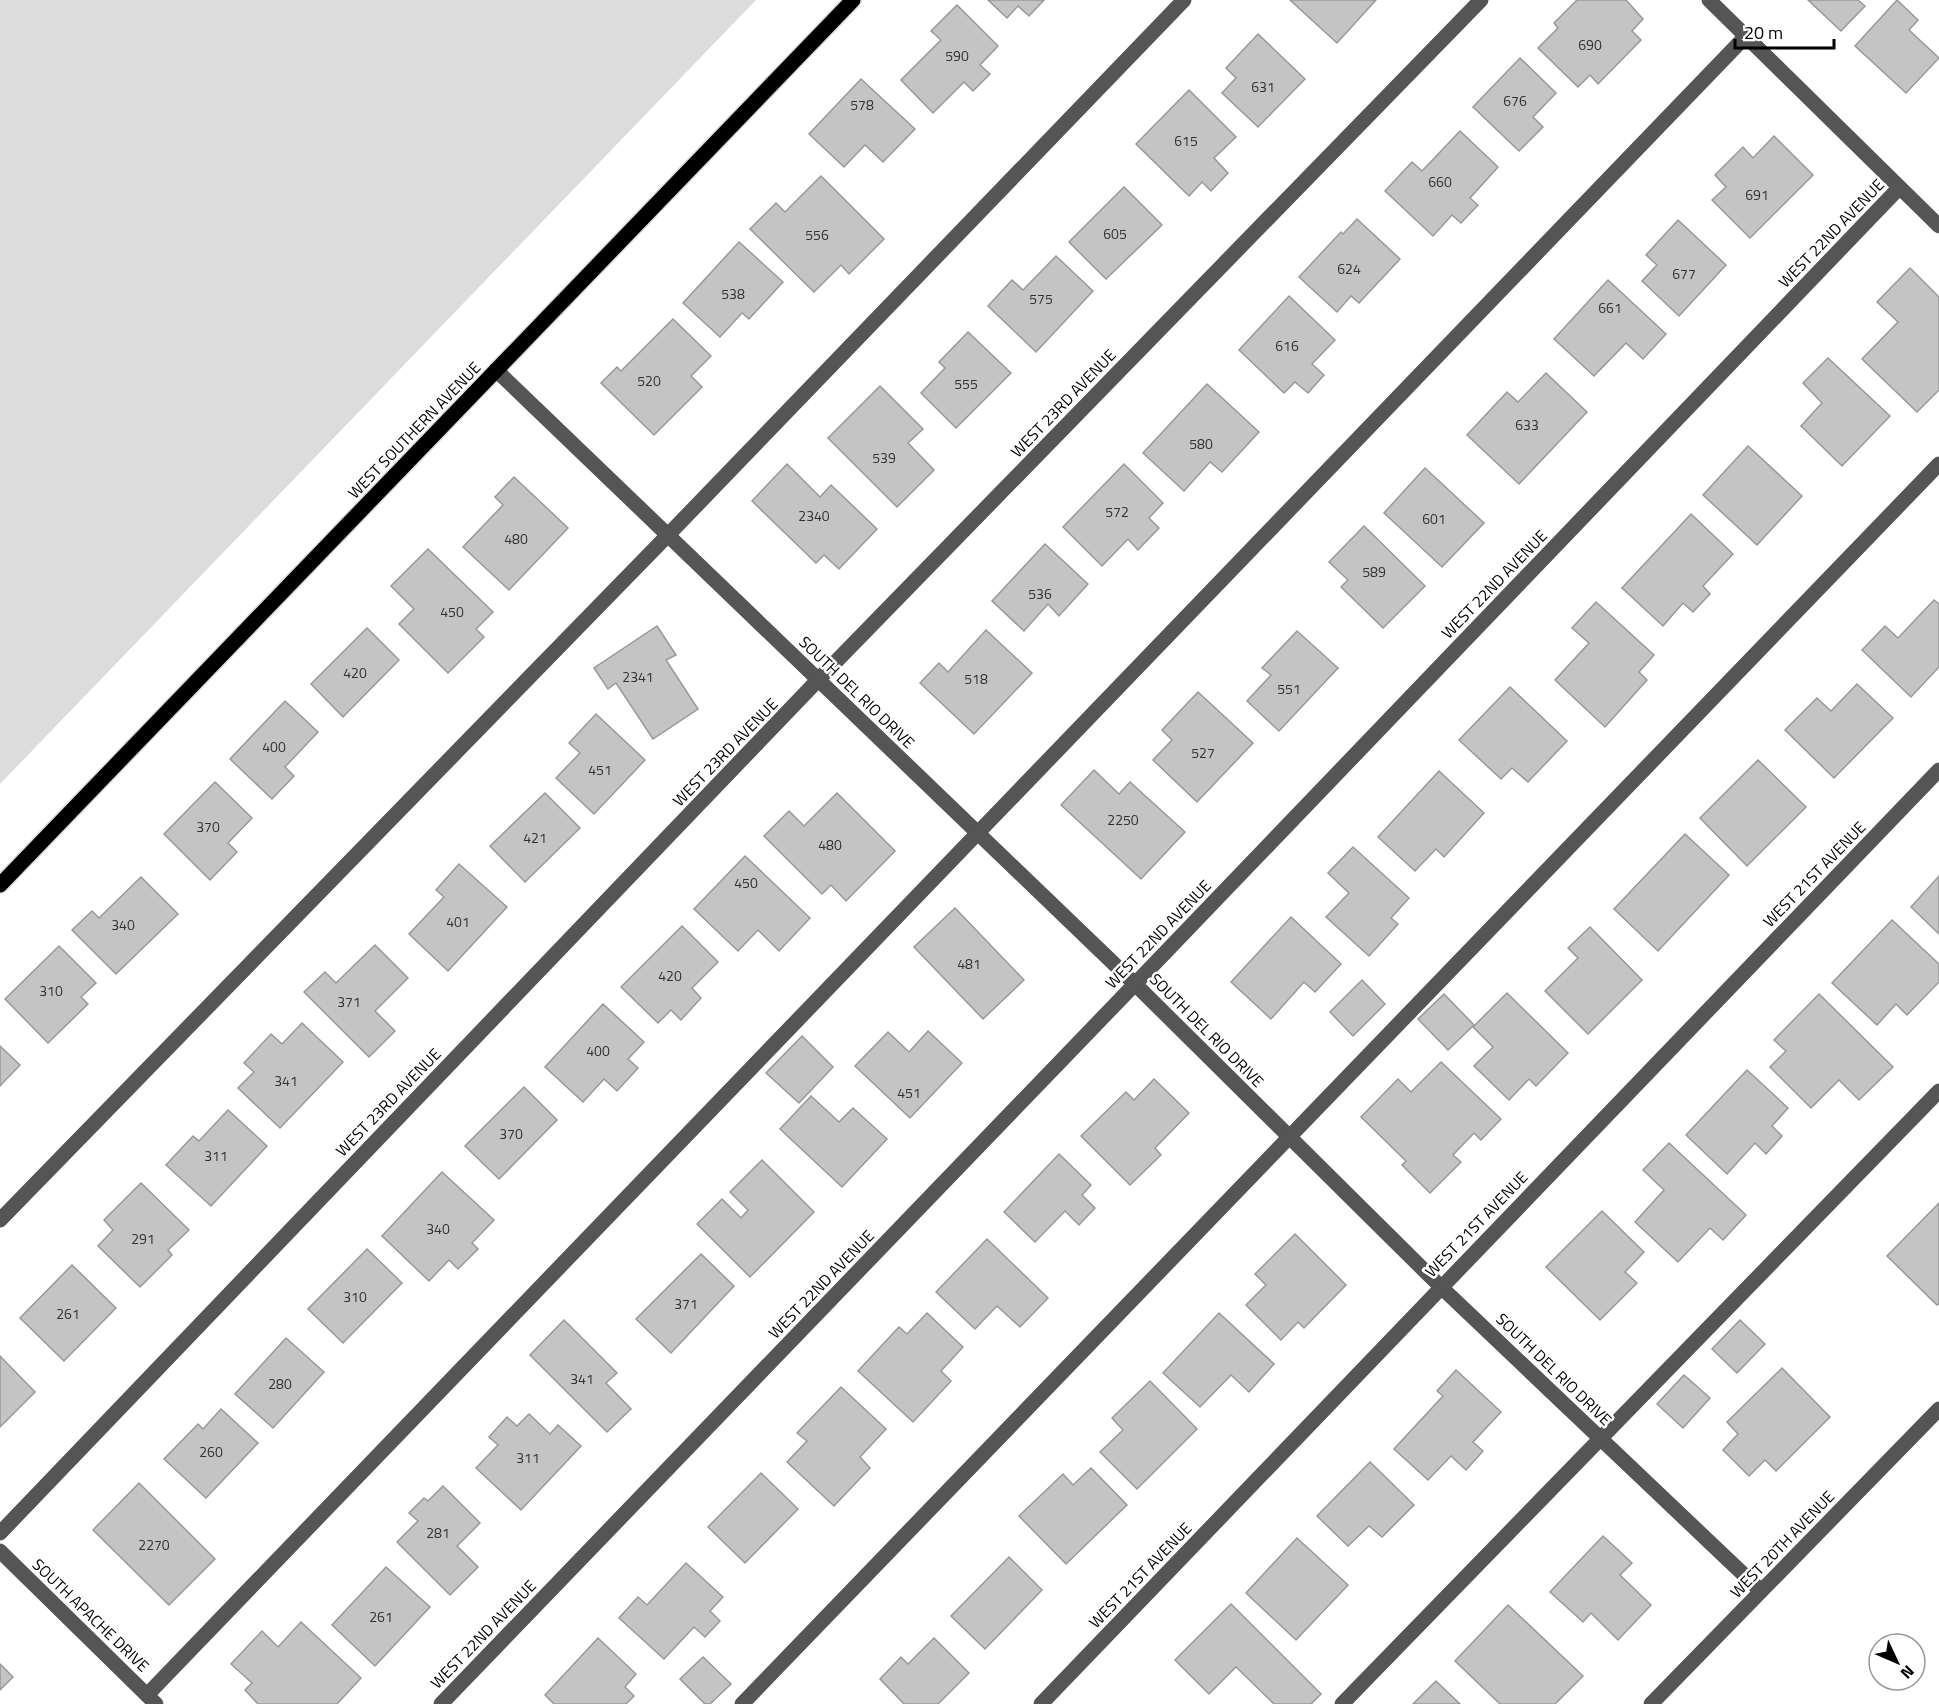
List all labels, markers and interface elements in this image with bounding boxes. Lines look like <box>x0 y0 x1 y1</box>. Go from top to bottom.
scale bar <box>1735 12 1834 50</box>
text: 20 m <box>1744 19 1783 46</box>
house number: 690 <box>1578 34 1602 55</box>
house number: 590 <box>945 45 969 66</box>
house number: 631 <box>1251 76 1275 97</box>
house number: 676 <box>1503 90 1527 111</box>
house number: 578 <box>850 94 874 115</box>
house number: 615 <box>1174 130 1198 151</box>
house number: 660 <box>1428 171 1452 192</box>
street label: WEST 22ND AVENUE <box>1773 173 1890 293</box>
house number: 691 <box>1745 184 1769 205</box>
house number: 605 <box>1103 223 1127 244</box>
house number: 556 <box>805 224 829 245</box>
house number: 624 <box>1337 258 1361 279</box>
house number: 677 <box>1672 263 1696 284</box>
house number: 538 <box>721 283 745 304</box>
house number: 575 <box>1029 288 1053 309</box>
house number: 661 <box>1598 297 1622 318</box>
house number: 616 <box>1275 335 1299 356</box>
street label: WEST 23RD AVENUE <box>1005 343 1121 463</box>
street label: WEST SOUTHERN AVENUE <box>342 356 486 504</box>
house number: 520 <box>637 370 661 391</box>
house number: 555 <box>954 373 978 394</box>
house number: 633 <box>1515 414 1539 435</box>
house number: 580 <box>1189 433 1213 454</box>
house number: 539 <box>872 447 896 468</box>
house number: 572 <box>1105 501 1129 522</box>
house number: 2340 <box>798 505 830 526</box>
house number: 601 <box>1422 508 1446 529</box>
street label: WEST 22ND AVENUE <box>1436 524 1553 644</box>
house number: 480 <box>504 528 528 549</box>
house number: 589 <box>1362 561 1386 582</box>
house number: 536 <box>1028 583 1052 604</box>
house number: 450 <box>440 601 464 622</box>
street label: SOUTH DEL RIO DRIVE <box>794 630 920 754</box>
house number: 420 <box>343 662 367 683</box>
house number: 2341 <box>622 666 654 687</box>
house number: 518 <box>964 668 988 689</box>
house number: 551 <box>1277 678 1301 699</box>
street label: WEST 23RD AVENUE <box>667 692 783 812</box>
house number: 400 <box>262 736 286 757</box>
house number: 527 <box>1191 742 1215 763</box>
house number: 451 <box>588 759 612 780</box>
house number: 2250 <box>1107 809 1139 830</box>
street label: WEST 21ST AVENUE <box>1757 815 1871 932</box>
house number: 370 <box>196 816 220 837</box>
house number: 421 <box>523 827 547 848</box>
house number: 480 <box>818 834 842 855</box>
house number: 450 <box>734 872 758 893</box>
street label: WEST 22ND AVENUE <box>1100 874 1217 994</box>
house number: 401 <box>446 911 470 932</box>
house number: 340 <box>111 914 135 935</box>
house number: 481 <box>957 953 981 974</box>
house number: 420 <box>658 965 682 986</box>
street label: SOUTH DEL RIO DRIVE <box>1144 967 1270 1093</box>
house number: 310 <box>39 980 63 1001</box>
house number: 371 <box>337 991 361 1012</box>
house number: 400 <box>586 1040 610 1061</box>
street label: WEST 23RD AVENUE <box>330 1042 446 1162</box>
house number: 341 <box>274 1070 298 1091</box>
house number: 451 <box>897 1082 921 1103</box>
house number: 370 <box>499 1123 523 1144</box>
house number: 311 <box>204 1145 228 1166</box>
street label: WEST 21ST AVENUE <box>1419 1165 1533 1282</box>
house number: 340 <box>426 1218 450 1239</box>
street label: WEST 22ND AVENUE <box>763 1224 880 1344</box>
house number: 291 <box>131 1228 155 1249</box>
house number: 310 <box>343 1286 367 1307</box>
house number: 371 <box>674 1293 698 1314</box>
house number: 261 <box>56 1303 80 1324</box>
street label: SOUTH DEL RIO DRIVE <box>1491 1307 1617 1431</box>
house number: 341 <box>570 1368 594 1389</box>
house number: 280 <box>268 1373 292 1394</box>
house number: 260 <box>199 1441 223 1462</box>
house number: 311 <box>516 1447 540 1468</box>
street label: WEST 20TH AVENUE <box>1724 1485 1840 1603</box>
street label: WEST 21ST AVENUE <box>1083 1516 1197 1633</box>
house number: 281 <box>426 1522 450 1543</box>
house number: 2270 <box>138 1534 170 1555</box>
street label: SOUTH APACHE DRIVE <box>27 1553 155 1677</box>
street label: WEST 22ND AVENUE <box>425 1574 542 1694</box>
house number: 261 <box>369 1606 393 1627</box>
north arrow <box>1867 1632 1927 1692</box>
text: N <box>1895 1660 1920 1685</box>

